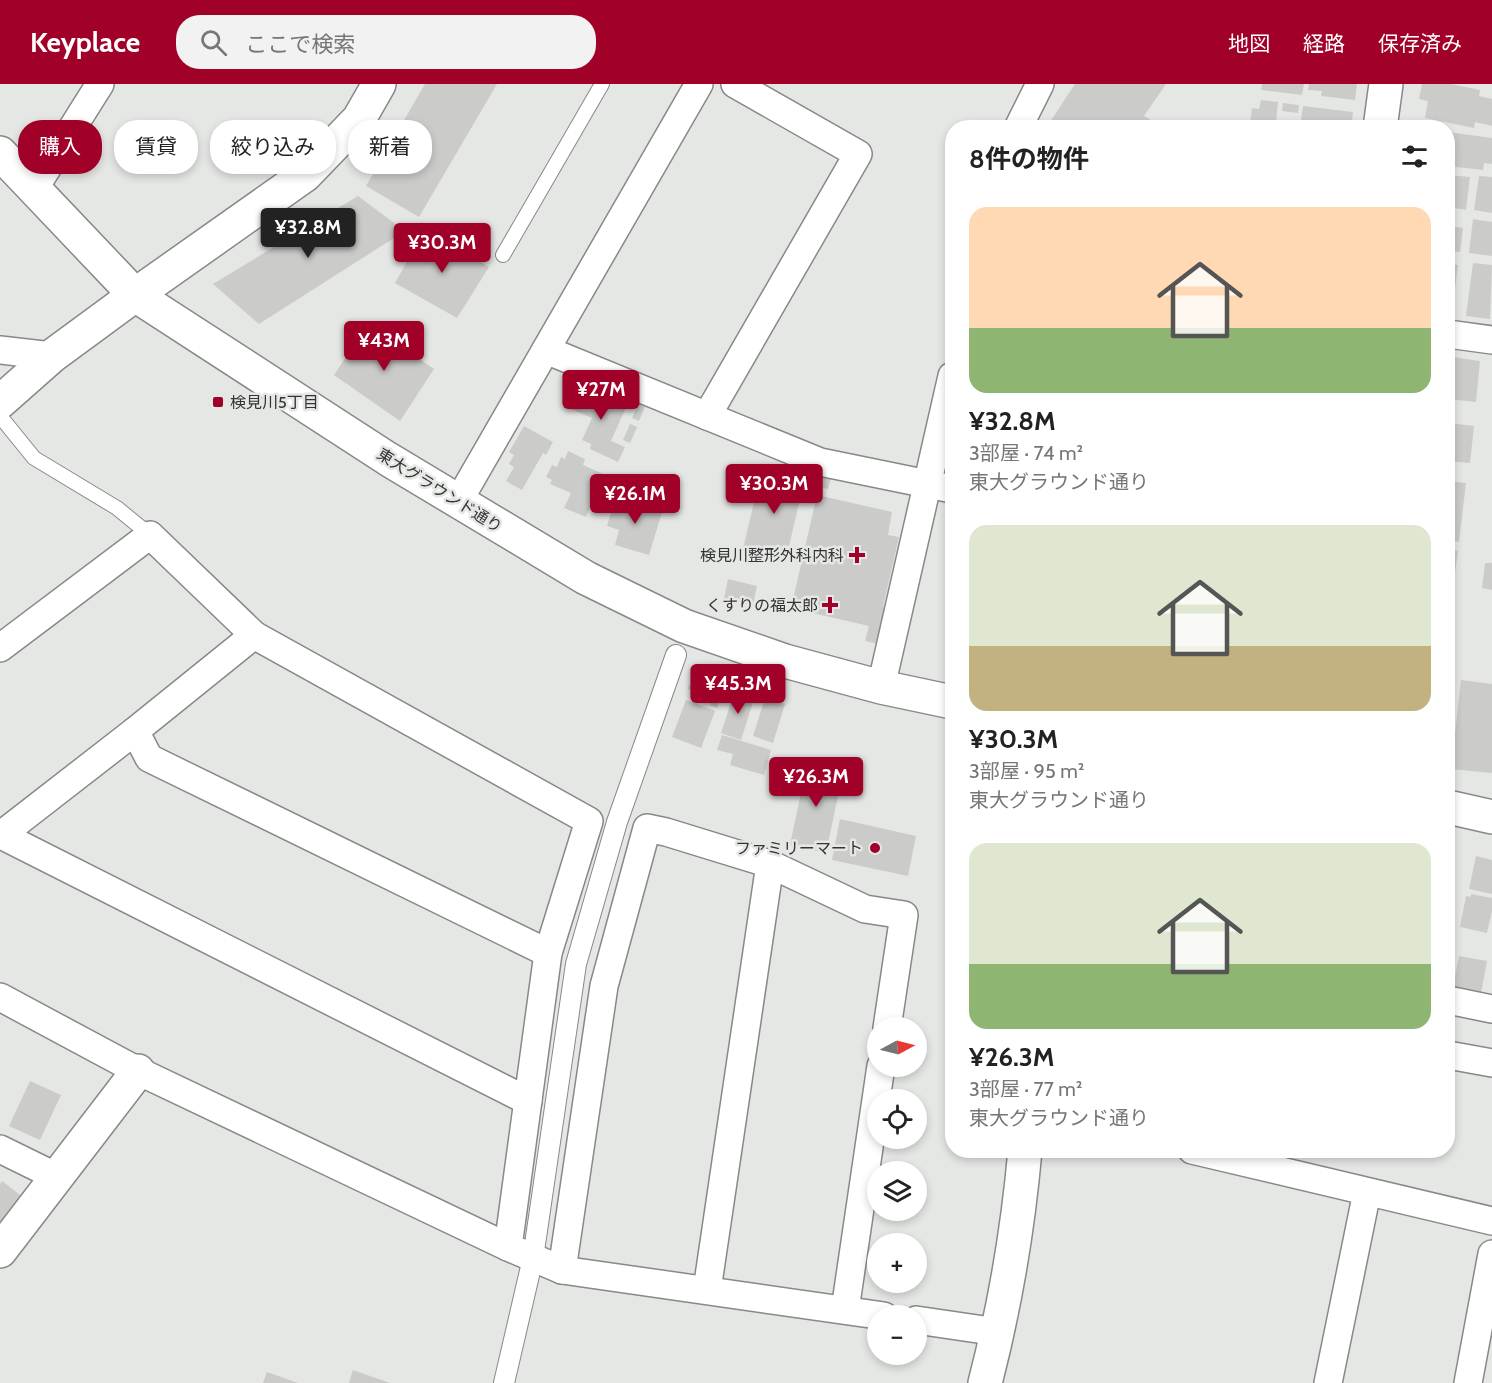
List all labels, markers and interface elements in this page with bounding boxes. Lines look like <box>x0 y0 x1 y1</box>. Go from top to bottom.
search box <box>176 15 596 69</box>
text: Keyplace <box>30 25 140 59</box>
icon: search <box>197 26 230 59</box>
text: ここで検索 <box>245 31 355 58</box>
text: 地図 <box>1228 31 1270 56</box>
text: 経路 <box>1303 31 1345 56</box>
text: 保存済み <box>1378 31 1462 56</box>
chip: 購入 <box>18 120 102 174</box>
chip: 賃貸 <box>114 120 198 174</box>
chip: 絞り込み <box>210 120 336 174</box>
chip: 新着 <box>348 120 432 174</box>
icon: filters <box>1398 140 1431 173</box>
text: 8件の物件 <box>969 143 1089 175</box>
pin: ¥32.8M <box>259 208 357 259</box>
text: ¥32.8M <box>275 215 341 239</box>
pin: ¥30.3M <box>393 223 491 274</box>
text: ¥30.3M <box>408 230 476 254</box>
icon: home <box>1146 246 1254 354</box>
pin: ¥43M <box>348 321 420 372</box>
text: ¥43M <box>358 328 410 352</box>
pin: ¥27M <box>565 370 637 421</box>
text: ¥27M <box>576 377 626 401</box>
place label: 検見川5丁目 <box>230 393 319 412</box>
marker: 検見川5丁目 <box>211 395 225 409</box>
text: ¥32.8M <box>969 405 1056 437</box>
text: 3部屋 · 74 m² <box>969 441 1083 465</box>
street label: 東大グラウンド通り <box>374 444 506 537</box>
pin: ¥30.3M <box>725 464 823 515</box>
text: 東大グラウンド通り <box>969 470 1149 494</box>
text: ¥30.3M <box>740 471 808 495</box>
pin: ¥26.1M <box>586 474 684 525</box>
text: ¥26.1M <box>604 481 666 505</box>
place label: 検見川整形外科内科 <box>700 546 844 565</box>
marker: 検見川整形外科内科 <box>848 546 866 564</box>
icon: home <box>1146 564 1254 672</box>
place label: くすりの福太郎 <box>706 596 818 615</box>
marker: くすりの福太郎 <box>823 598 837 612</box>
pin: ¥45.3M <box>689 664 787 715</box>
text: ¥45.3M <box>704 671 772 695</box>
text: ¥30.3M <box>969 723 1058 755</box>
pin: ¥26.3M <box>767 757 865 808</box>
text: 3部屋 · 95 m² <box>969 759 1084 783</box>
text: ¥26.3M <box>783 764 849 788</box>
text: 東大グラウンド通り <box>969 788 1149 812</box>
place label: ファミリーマート <box>735 839 863 858</box>
marker: ファミリーマート <box>868 841 882 855</box>
icon: home <box>1146 882 1254 990</box>
north arrow <box>867 1017 927 1077</box>
map controls <box>867 1017 927 1365</box>
text: ¥26.3M <box>969 1041 1055 1073</box>
text: 3部屋 · 77 m² <box>969 1077 1082 1101</box>
button: locate <box>867 1089 927 1149</box>
text: 東大グラウンド通り <box>969 1106 1149 1130</box>
button: layers <box>867 1161 927 1221</box>
button: + <box>867 1233 927 1293</box>
button: − <box>867 1305 927 1365</box>

